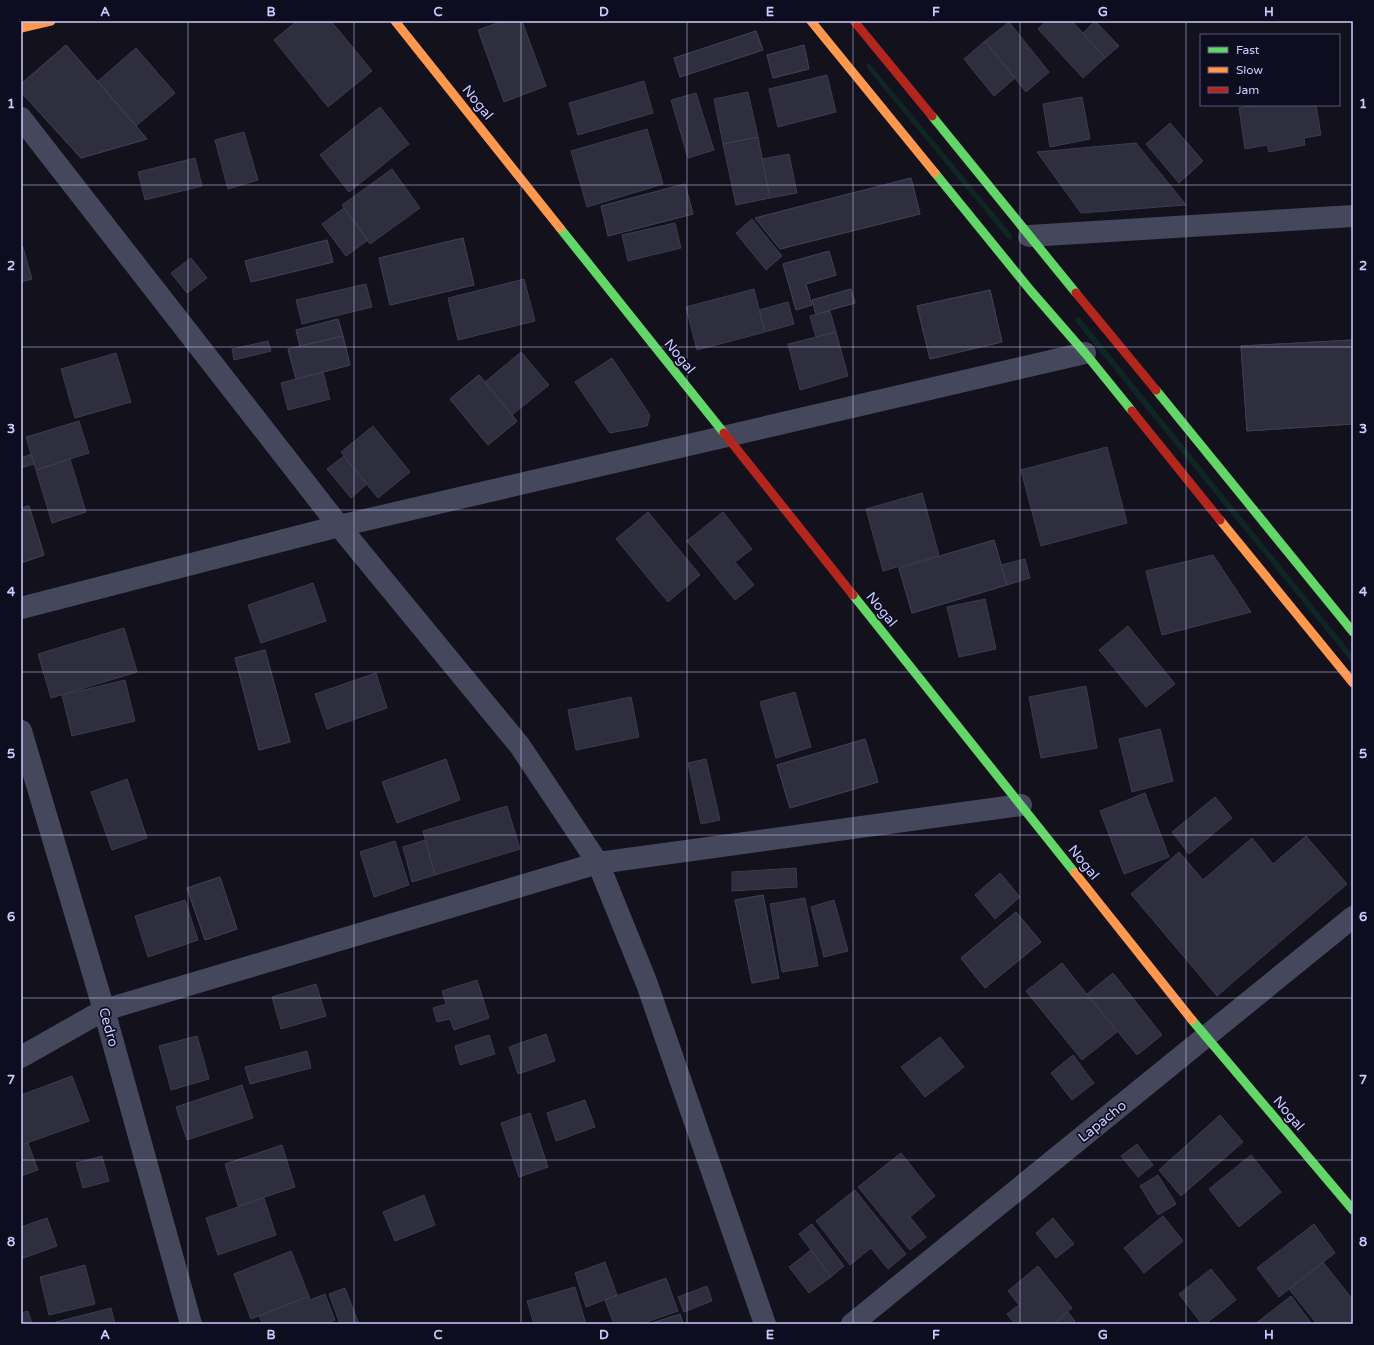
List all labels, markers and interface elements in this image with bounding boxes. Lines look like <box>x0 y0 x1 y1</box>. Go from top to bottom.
text: A <box>100 4 110 20</box>
text: B <box>266 4 276 20</box>
text: C <box>433 4 443 20</box>
text: D <box>599 4 609 20</box>
text: E <box>766 4 774 20</box>
text: F <box>932 4 940 20</box>
text: G <box>1098 4 1108 20</box>
text: H <box>1264 4 1274 20</box>
legend <box>1200 34 1340 106</box>
text: Fast <box>1236 43 1260 57</box>
text: Slow <box>1236 63 1263 77</box>
street label: Nogal <box>458 82 497 123</box>
text: Jam <box>1236 83 1259 97</box>
text: 1 <box>7 96 15 112</box>
text: 1 <box>1359 96 1367 112</box>
text: 2 <box>7 258 15 274</box>
text: 2 <box>1359 258 1367 274</box>
street label: Nogal <box>660 336 699 377</box>
text: 3 <box>7 421 15 437</box>
text: 3 <box>1359 421 1367 437</box>
text: 4 <box>7 584 16 600</box>
text: 4 <box>1359 584 1368 600</box>
street label: Nogal <box>862 589 901 630</box>
text: 5 <box>7 746 15 762</box>
text: 5 <box>1359 746 1367 762</box>
street label: Nogal <box>1064 842 1103 883</box>
text: 6 <box>7 909 15 925</box>
text: 6 <box>1359 909 1367 925</box>
street label: Cedro <box>95 1006 122 1049</box>
text: 7 <box>7 1072 15 1088</box>
text: 7 <box>1359 1072 1367 1088</box>
street label: Nogal <box>1269 1093 1308 1134</box>
street label: Lapacho <box>1075 1097 1130 1146</box>
text: 8 <box>7 1234 15 1250</box>
text: 8 <box>1359 1234 1367 1250</box>
text: A <box>100 1327 110 1343</box>
text: B <box>266 1327 276 1343</box>
text: C <box>433 1327 443 1343</box>
text: D <box>599 1327 609 1343</box>
text: E <box>766 1327 774 1343</box>
text: F <box>932 1327 940 1343</box>
text: G <box>1098 1327 1108 1343</box>
text: H <box>1264 1327 1274 1343</box>

